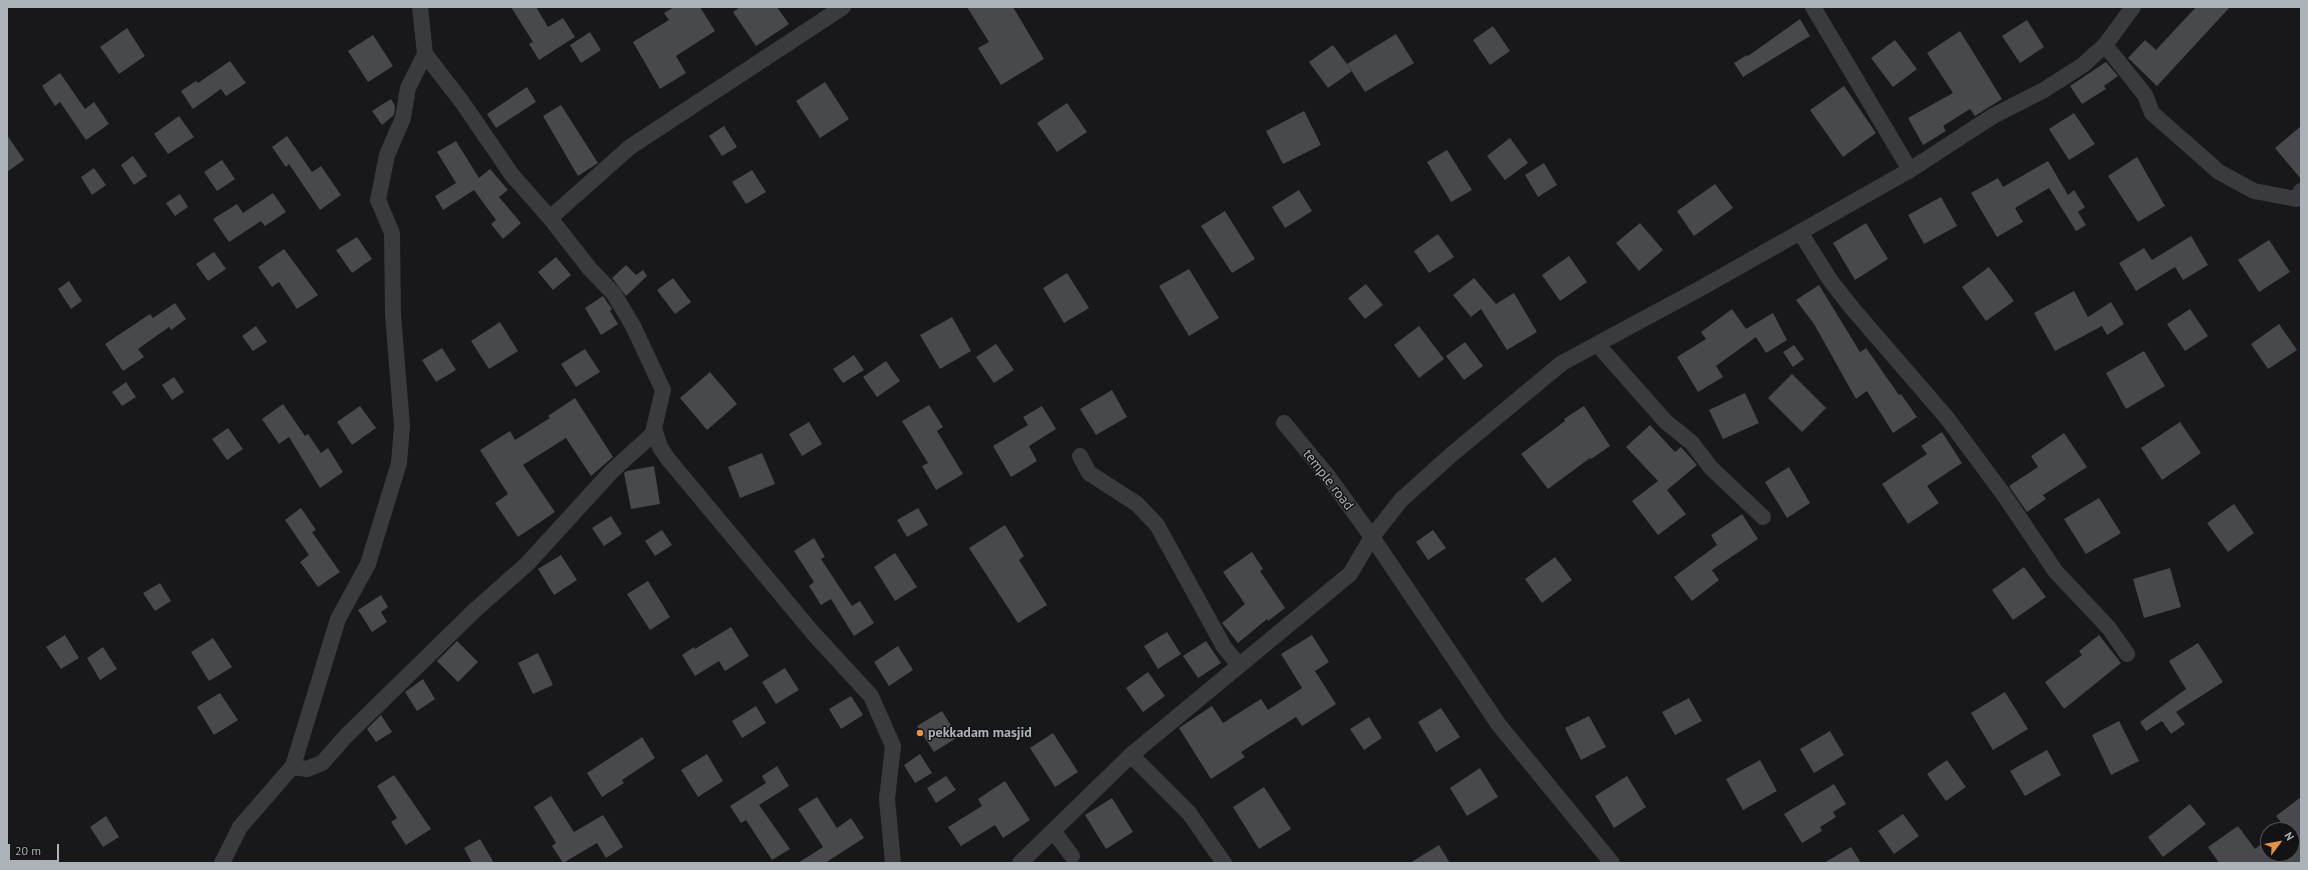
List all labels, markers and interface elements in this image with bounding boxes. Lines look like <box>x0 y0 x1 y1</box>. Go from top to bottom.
street label: temple road <box>1299 446 1357 514</box>
place label: pekkadam masjid <box>928 725 1032 741</box>
marker: pekkadam masjid <box>915 728 925 738</box>
north arrow <box>2260 822 2300 862</box>
text: N <box>2281 829 2297 843</box>
scale bar <box>10 836 61 862</box>
text: 20 m <box>15 843 41 858</box>

